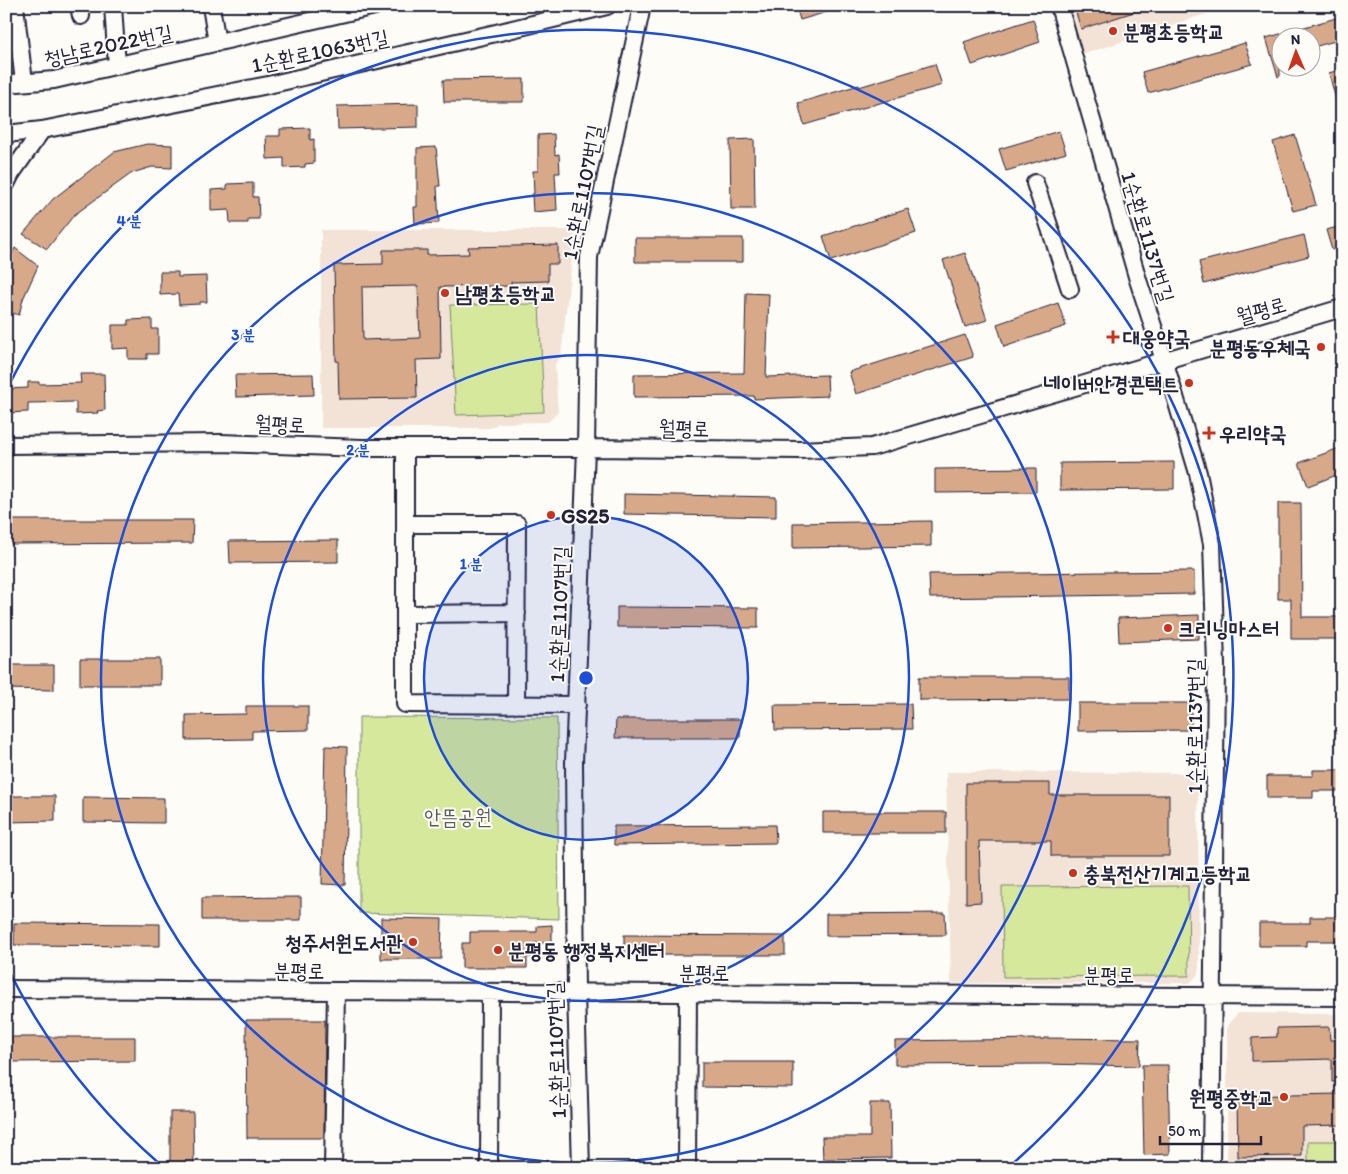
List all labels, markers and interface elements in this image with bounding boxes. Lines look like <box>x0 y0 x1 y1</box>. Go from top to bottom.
street label: 청남로2022번길 <box>42 19 175 71</box>
place label: 분평초등학교 <box>1123 19 1224 44</box>
street label: 1순환로1063번길 <box>249 24 391 78</box>
marker: 분평초등학교 <box>1107 25 1119 37</box>
north arrow <box>1270 28 1320 78</box>
text: N <box>1291 31 1301 48</box>
street label: 1순환로1107번길 <box>557 122 607 262</box>
street label: 1순환로1137번길 <box>1116 169 1180 306</box>
text: 4 분 <box>117 212 141 230</box>
place label: 남평초등학교 <box>455 281 556 306</box>
marker: 남평초등학교 <box>439 287 451 299</box>
street label: 월평로 <box>1233 291 1289 329</box>
place label: 대웅약국 <box>1123 325 1191 350</box>
text: 3 분 <box>231 326 255 344</box>
marker: 대웅약국 <box>1107 331 1119 343</box>
place label: 분평동우체국 <box>1210 335 1311 360</box>
marker: 분평동우체국 <box>1315 341 1327 353</box>
place label: 네이버안경콘택트 <box>1044 371 1179 396</box>
marker: 네이버안경콘택트 <box>1183 377 1195 389</box>
street label: 월평로 <box>254 411 306 437</box>
street label: 월평로 <box>658 415 710 441</box>
place label: 우리약국 <box>1219 421 1287 446</box>
marker: 우리약국 <box>1203 427 1215 439</box>
text: 2 분 <box>346 441 370 459</box>
place label: GS25 <box>561 503 609 528</box>
marker: GS25 <box>545 509 557 521</box>
street label: 1순환로1107번길 <box>544 545 574 683</box>
text: 1 분 <box>460 555 482 573</box>
place label: 크리닝마스터 <box>1178 616 1279 641</box>
marker: 크리닝마스터 <box>1162 622 1174 634</box>
street label: 1순환로1137번길 <box>1182 658 1207 794</box>
centre of rings <box>577 669 595 687</box>
park label: 안뜸공원 <box>424 804 492 829</box>
place label: 충북전산기계고등학교 <box>1083 861 1252 886</box>
marker: 충북전산기계고등학교 <box>1067 867 1079 879</box>
place label: 청주서원도서관 <box>285 930 403 955</box>
marker: 청주서원도서관 <box>407 936 419 948</box>
place label: 분평동 행정복지센터 <box>508 938 665 963</box>
marker: 분평동 행정복지센터 <box>492 944 504 956</box>
street label: 분평로 <box>274 958 324 983</box>
street label: 분평로 <box>679 960 729 985</box>
street label: 분평로 <box>1084 962 1134 987</box>
street label: 1순환로1107번길 <box>541 981 571 1119</box>
place label: 원평중학교 <box>1190 1085 1274 1110</box>
marker: 원평중학교 <box>1278 1091 1290 1103</box>
scale bar <box>1160 1114 1262 1146</box>
text: 50 m <box>1168 1122 1201 1140</box>

